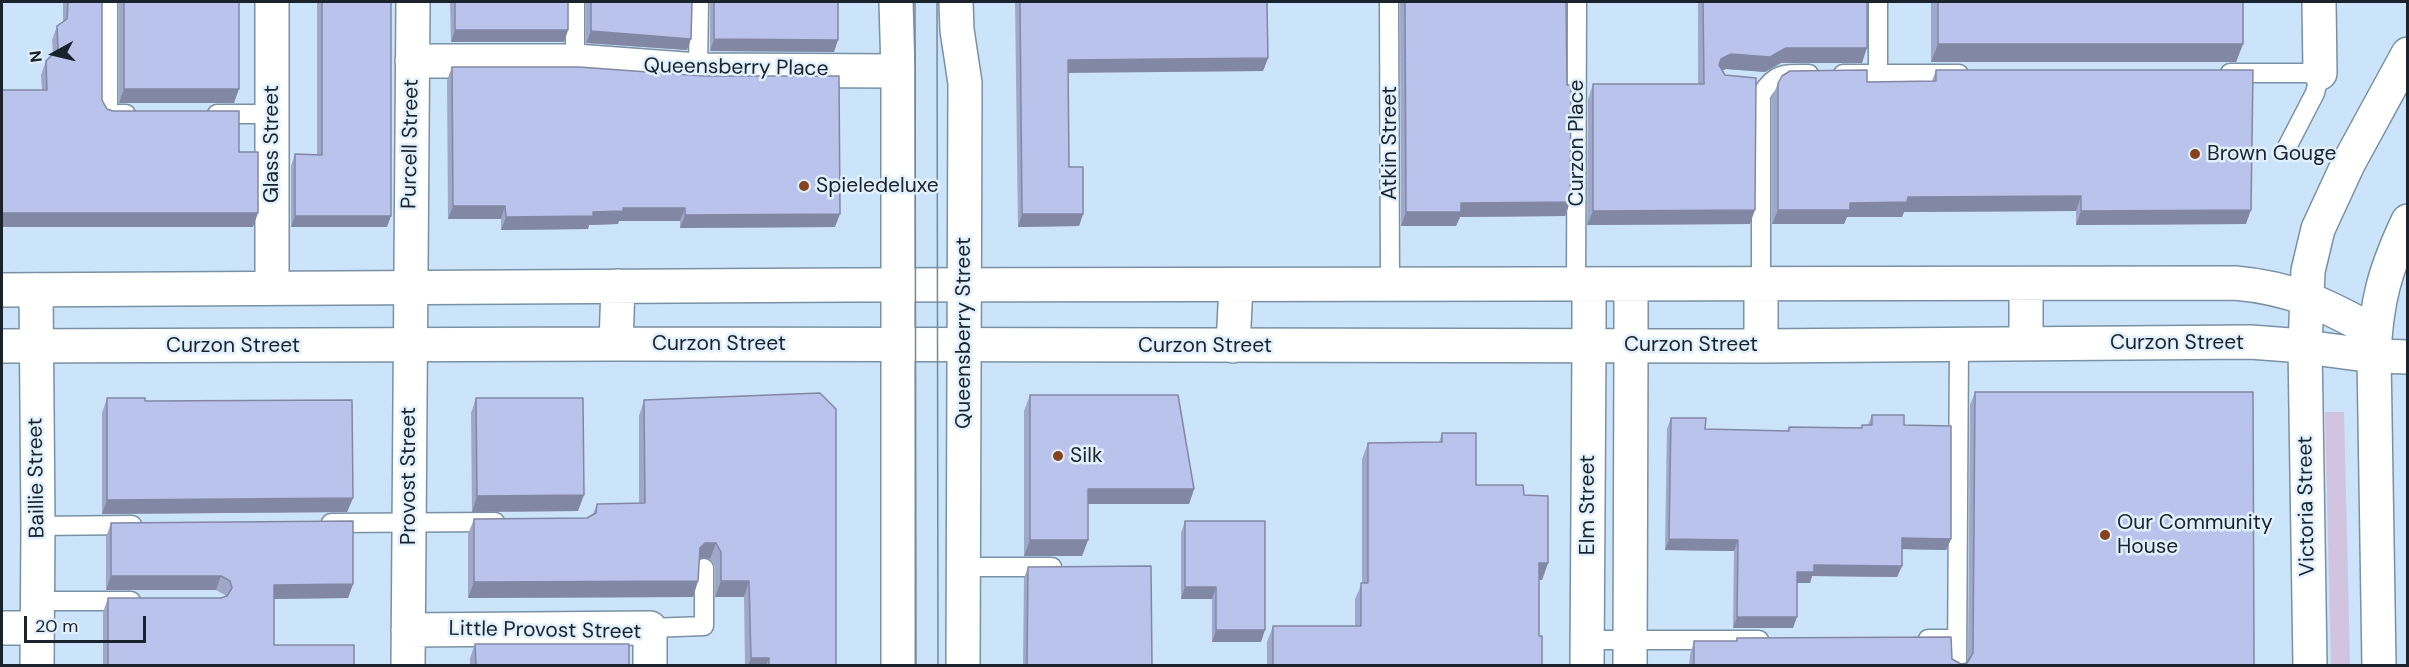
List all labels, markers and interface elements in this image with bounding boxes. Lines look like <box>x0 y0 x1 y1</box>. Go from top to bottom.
north arrow <box>24 24 84 84</box>
text: N <box>24 49 47 64</box>
street label: Queensberry Place <box>643 54 829 82</box>
street label: Purcell Street <box>397 79 425 209</box>
street label: Curzon Place <box>1564 80 1590 206</box>
street label: Glass Street <box>259 85 285 203</box>
street label: Atkin Street <box>1377 86 1403 200</box>
place label: Brown Gouge <box>2207 141 2336 167</box>
marker: Brown Gouge <box>2188 147 2202 161</box>
place label: Spieledeluxe <box>816 173 939 199</box>
marker: Spieledeluxe <box>797 179 811 193</box>
street label: Queensberry Street <box>951 237 977 429</box>
street label: Curzon Street <box>2110 330 2244 356</box>
street label: Curzon Street <box>652 331 786 357</box>
street label: Curzon Street <box>1624 332 1758 358</box>
street label: Curzon Street <box>166 333 300 359</box>
street label: Curzon Street <box>1138 333 1272 359</box>
street label: Provost Street <box>396 407 422 545</box>
street label: Baillie Street <box>23 418 51 538</box>
street label: Victoria Street <box>2293 436 2321 576</box>
place label: Silk <box>1070 443 1102 469</box>
marker: Silk <box>1051 449 1065 463</box>
street label: Elm Street <box>1575 455 1601 555</box>
place label: Our Community House <box>2117 510 2273 560</box>
marker: Our Community House <box>2098 528 2112 542</box>
scale bar <box>27 604 148 642</box>
text: 20 m <box>35 614 78 638</box>
street label: Little Provost Street <box>448 617 642 645</box>

